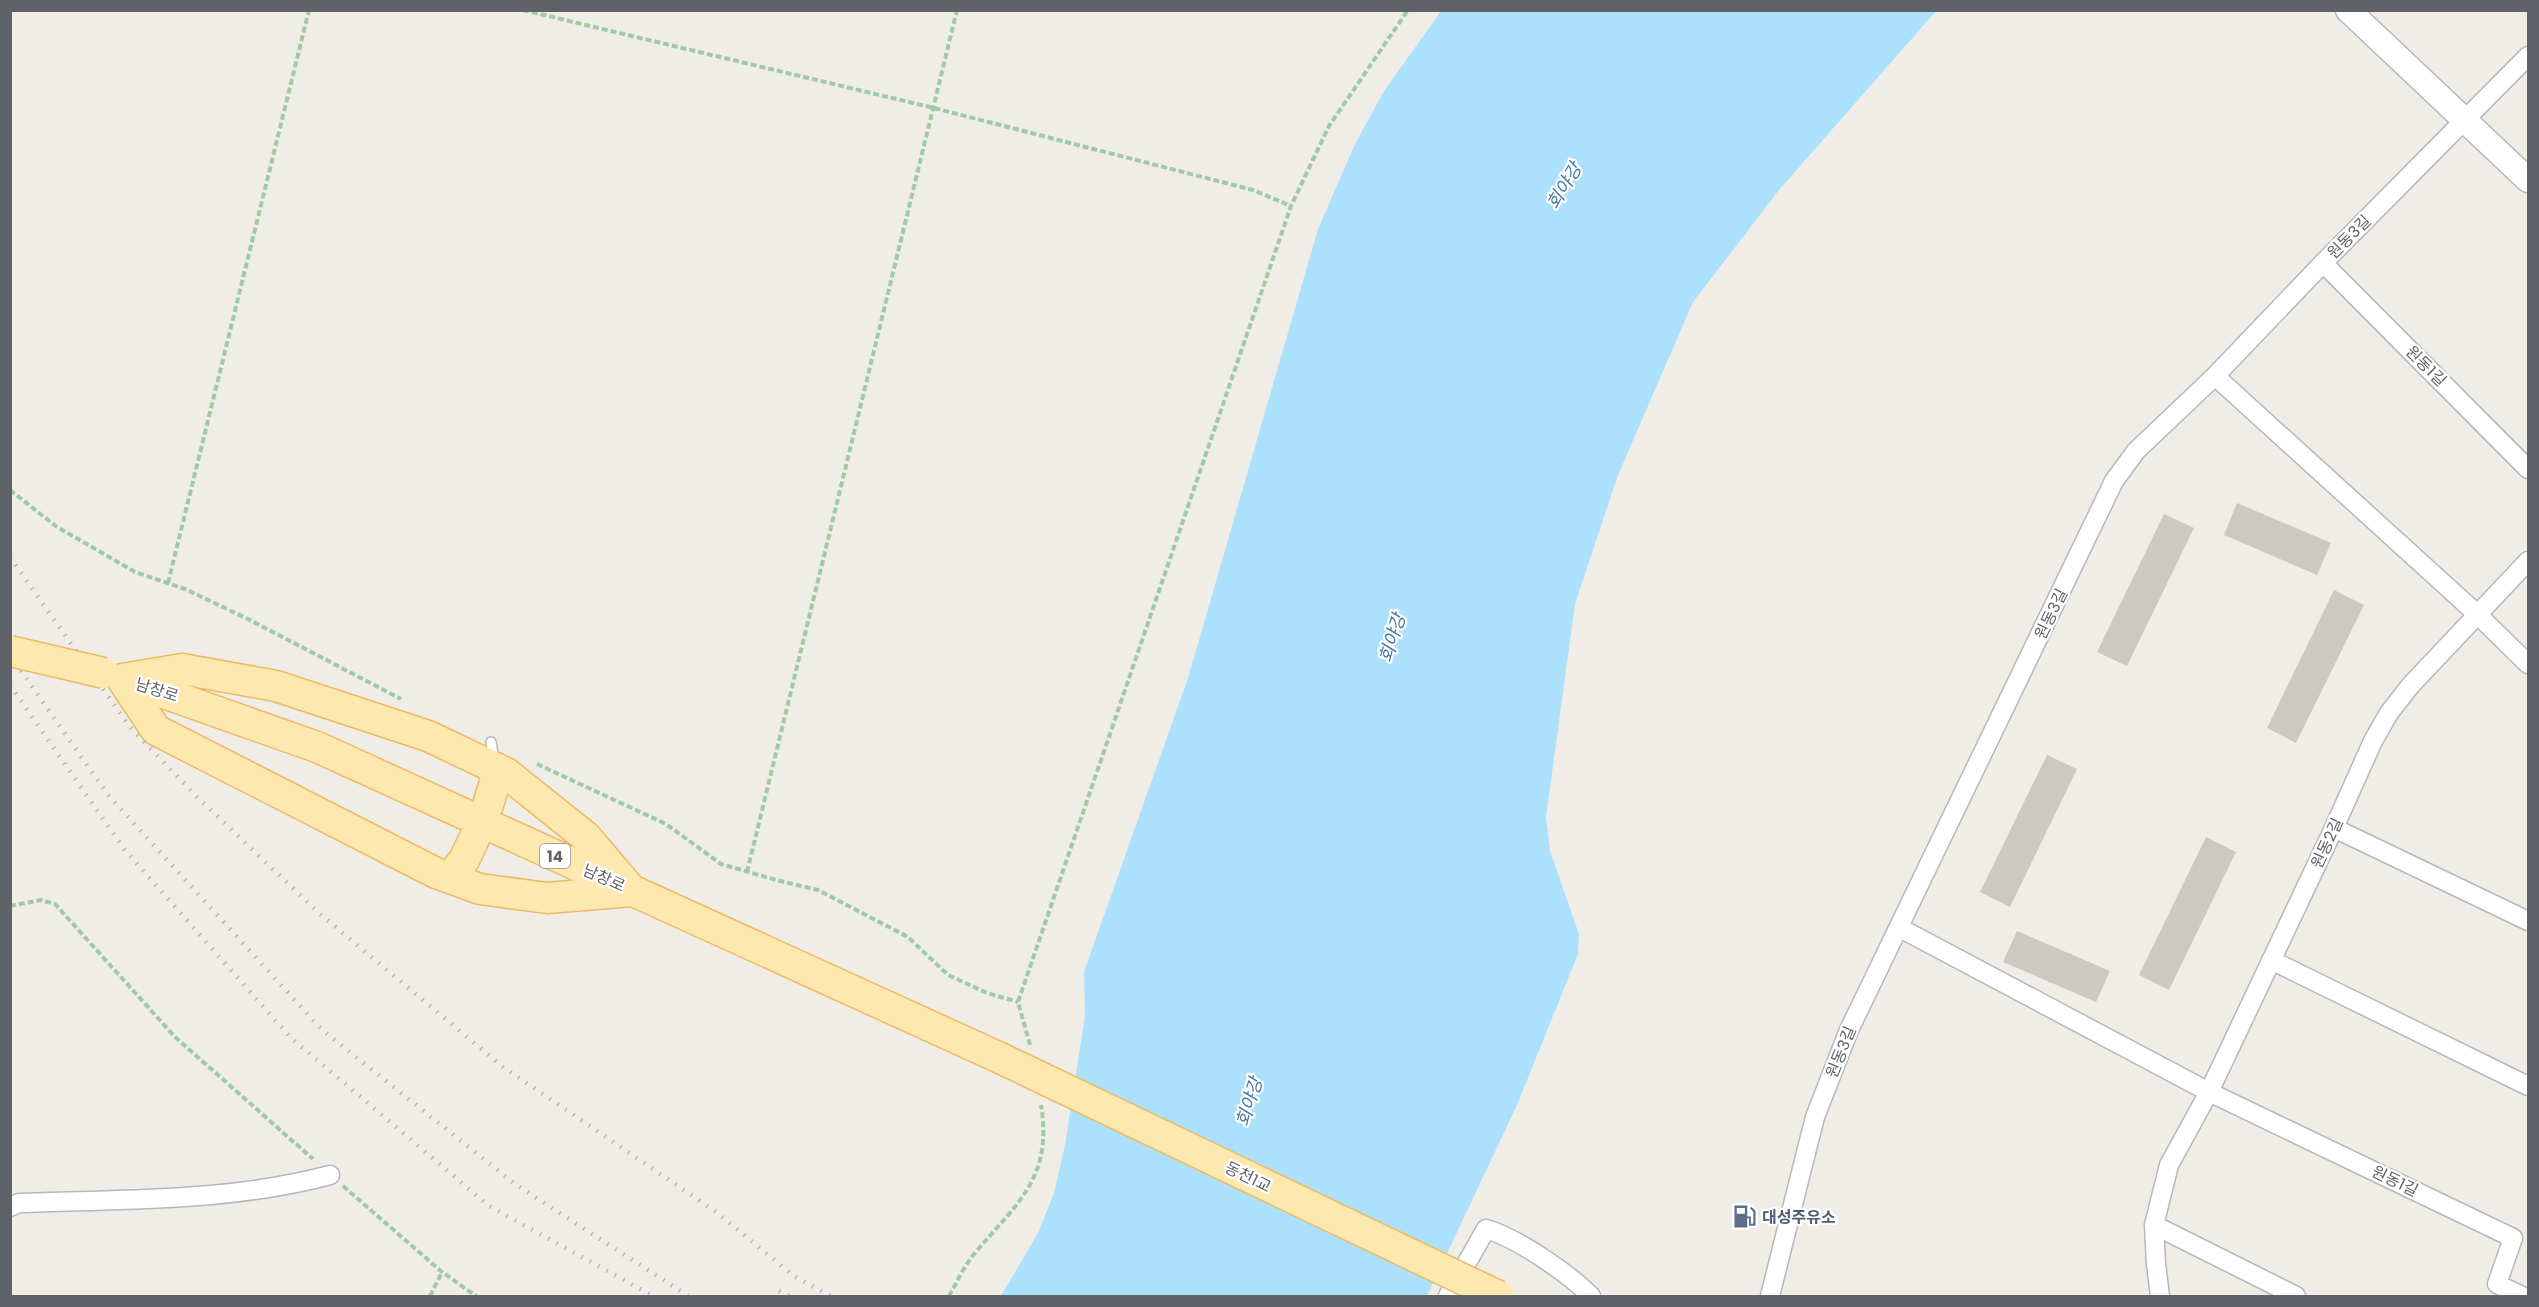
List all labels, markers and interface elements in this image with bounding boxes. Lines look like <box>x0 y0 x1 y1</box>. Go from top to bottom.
water label: 회야강 <box>1540 156 1589 214</box>
street label: 원동3길 <box>2322 210 2376 264</box>
street label: 원동1길 <box>2400 340 2452 392</box>
street label: 원동3길 <box>2029 585 2073 643</box>
water label: 회야강 <box>1373 608 1412 665</box>
street label: 남창로 <box>132 672 182 708</box>
street label: 원동2길 <box>2305 814 2349 872</box>
road number: 14 <box>540 844 570 868</box>
street label: 남창로 <box>579 859 629 898</box>
street label: 원동3길 <box>1820 1023 1862 1081</box>
water label: 회야강 <box>1230 1072 1269 1129</box>
street label: 동천1교 <box>1221 1156 1275 1198</box>
street label: 원동1길 <box>2368 1160 2422 1202</box>
fuel station icon: 대성주유소 <box>1731 1204 1757 1230</box>
place label: 대성주유소 <box>1762 1206 1836 1229</box>

